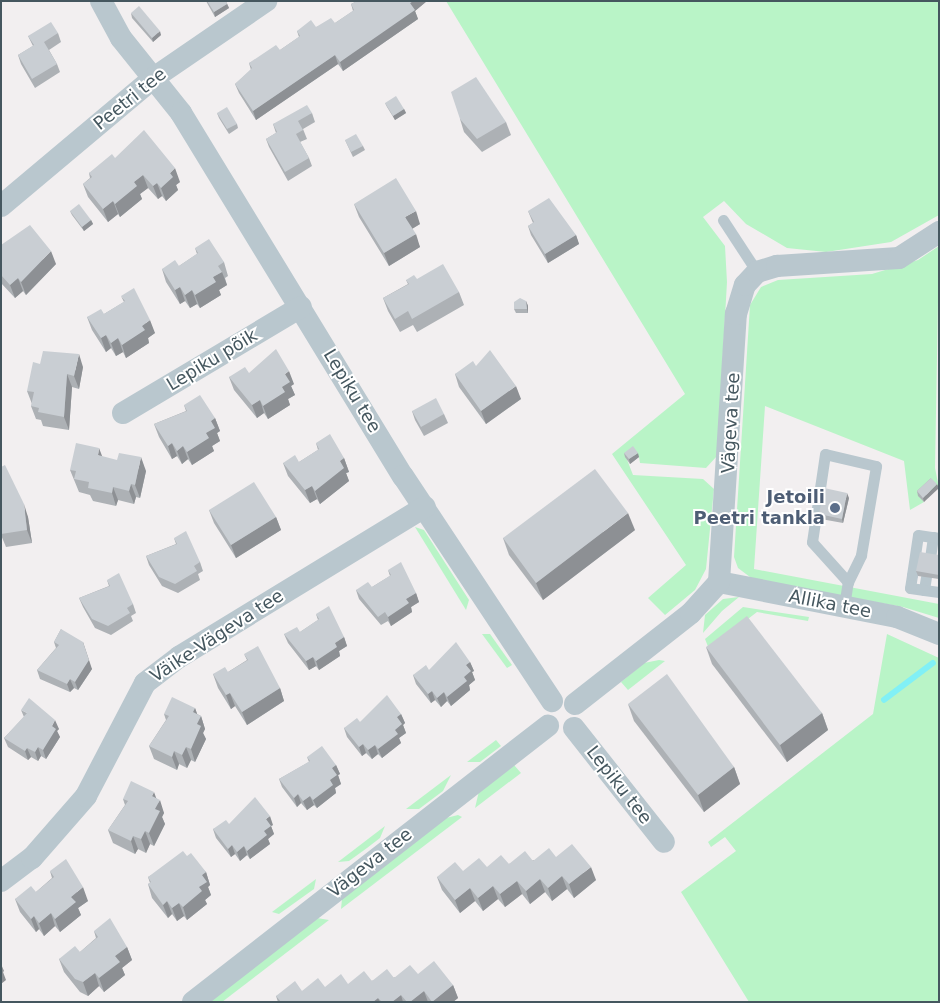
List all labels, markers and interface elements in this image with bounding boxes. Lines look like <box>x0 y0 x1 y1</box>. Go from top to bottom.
street label: Peetri tee <box>89 63 171 135</box>
street label: Lepiku põik <box>163 324 261 396</box>
street label: Lepiku tee <box>319 345 385 437</box>
street label: Vägeva tee <box>718 372 744 474</box>
place label: Jetoili Peetri tankla <box>694 487 825 530</box>
marker: Jetoili Peetri tankla <box>829 502 841 514</box>
street label: Väike-Vägeva tee <box>146 585 288 687</box>
street label: Allika tee <box>787 585 873 623</box>
street label: Lepiku tee <box>582 742 656 828</box>
street label: Vägeva tee <box>324 823 416 903</box>

